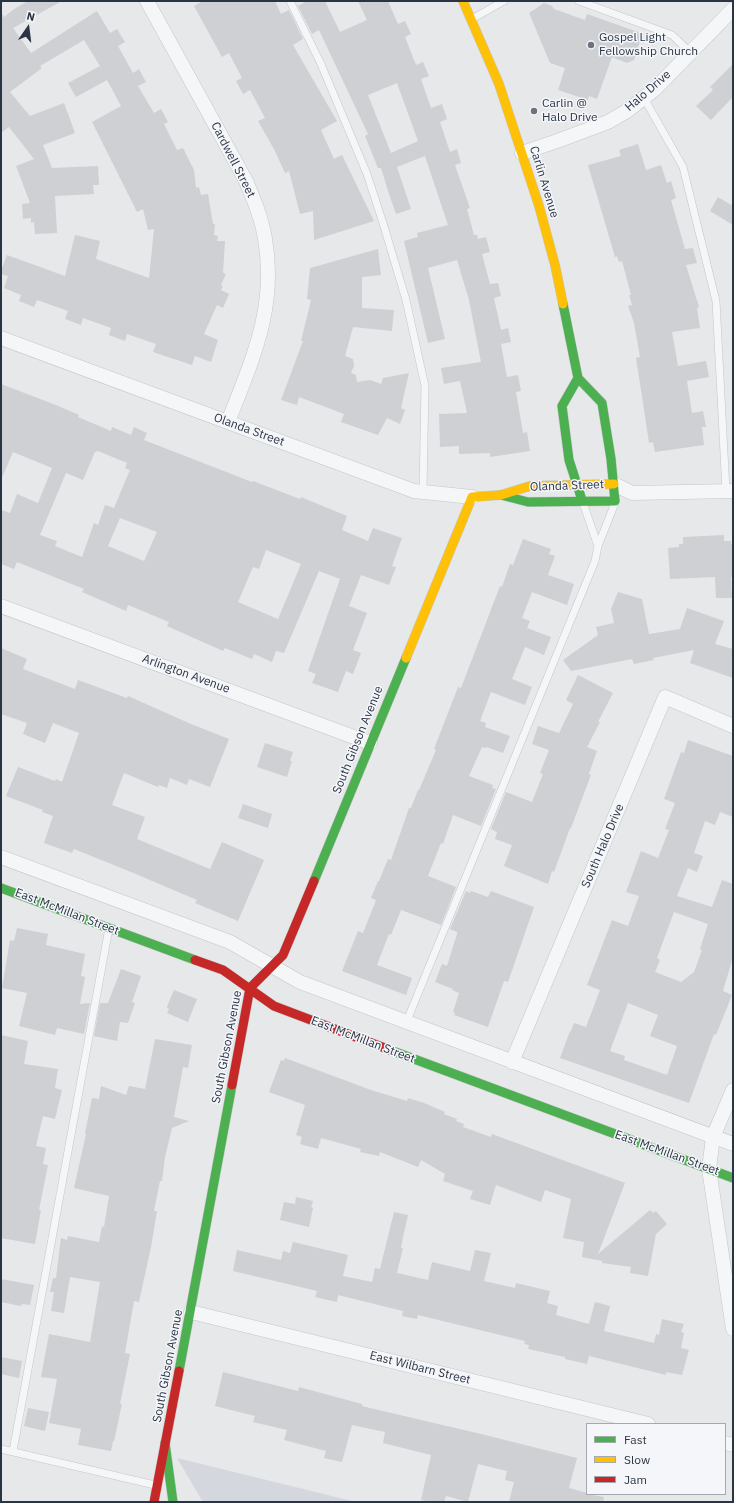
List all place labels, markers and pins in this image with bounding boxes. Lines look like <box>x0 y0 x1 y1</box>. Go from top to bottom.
place label: Gospel Light Fellowship Church <box>599 31 698 59</box>
marker: Gospel Light Fellowship Church <box>586 40 596 50</box>
place label: Carlin @ Halo Drive <box>542 97 598 125</box>
marker: Carlin @ Halo Drive <box>529 106 539 116</box>

